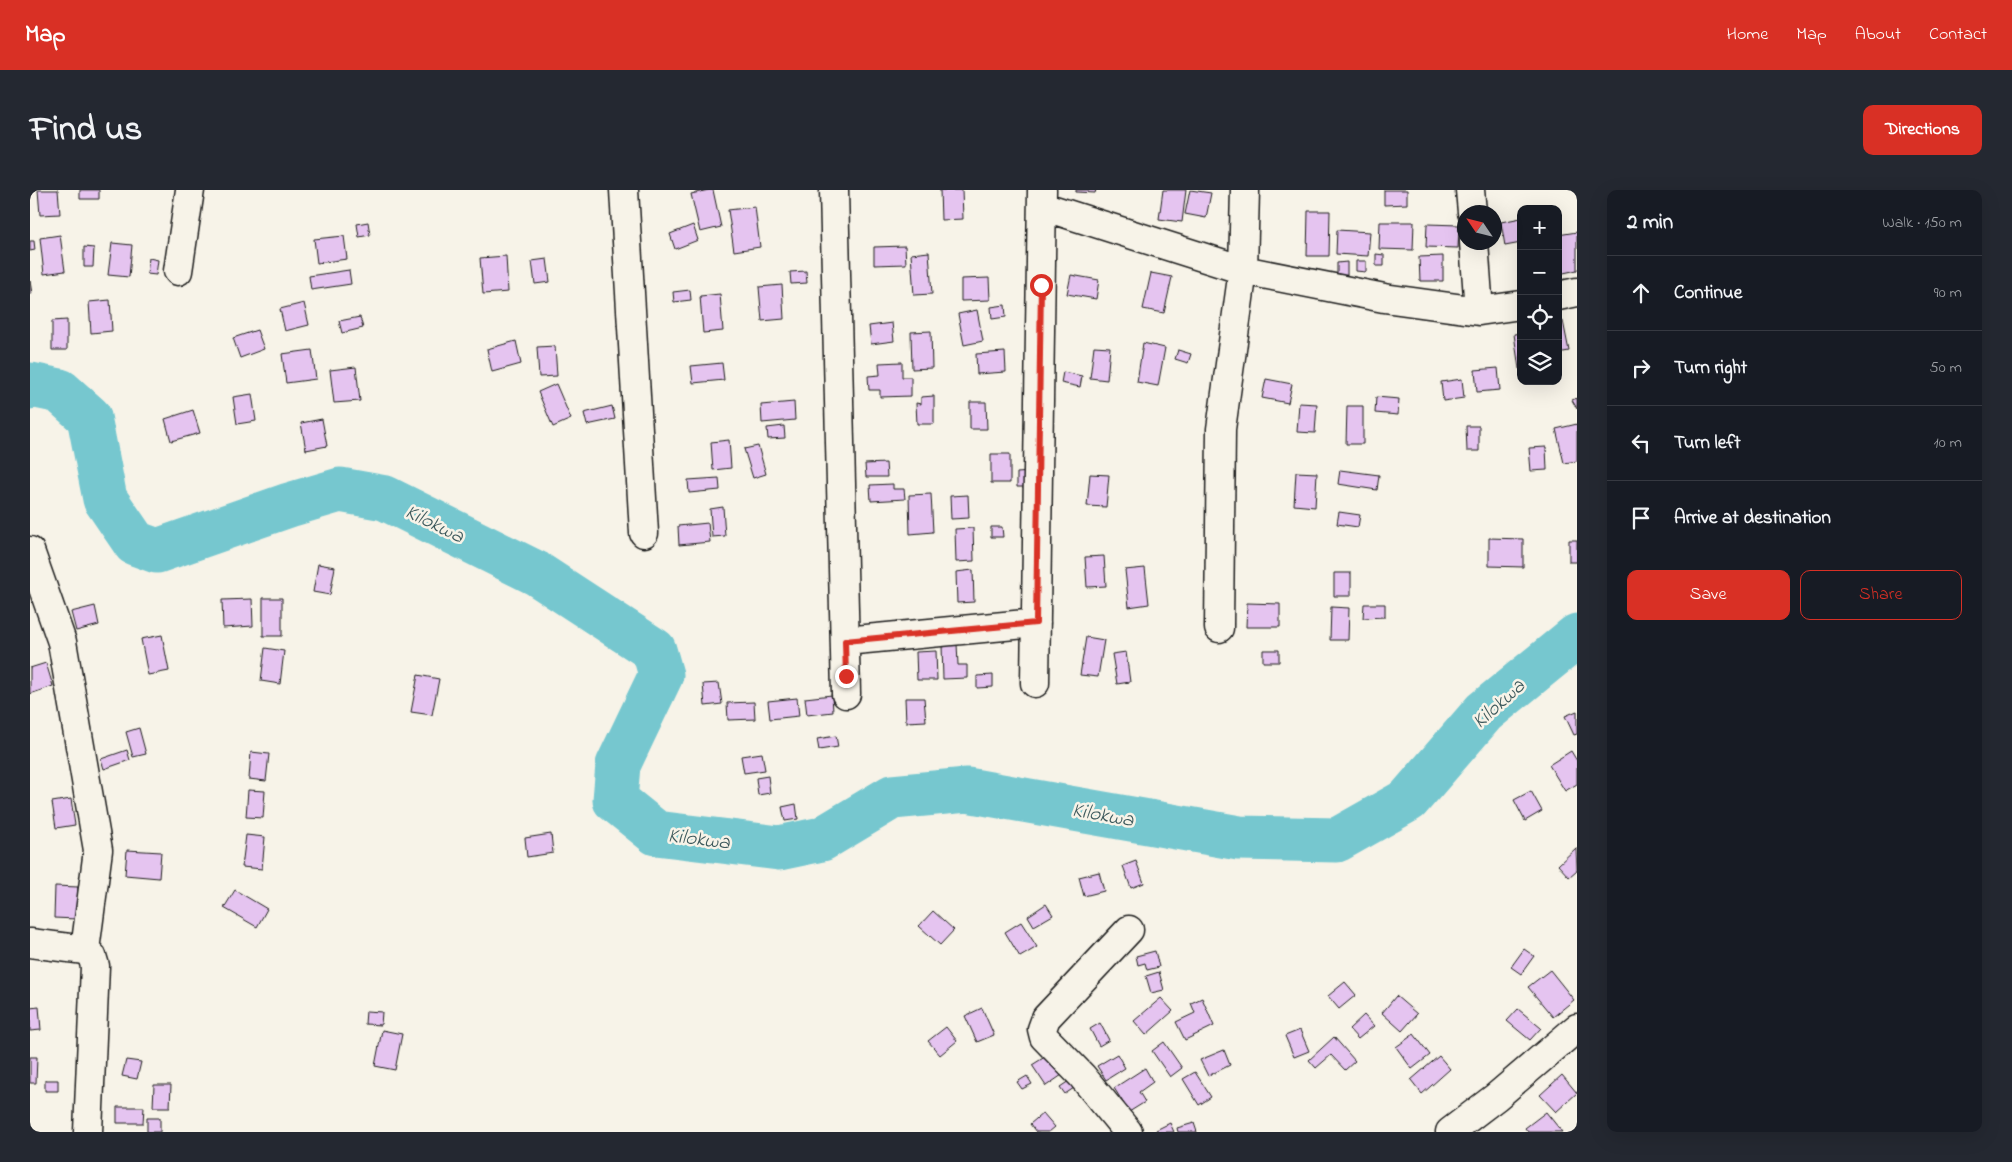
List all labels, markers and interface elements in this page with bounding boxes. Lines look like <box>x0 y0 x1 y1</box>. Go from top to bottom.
text: Map <box>25 18 66 53</box>
text: Home <box>1727 22 1768 48</box>
text: Map <box>1796 22 1827 48</box>
text: About <box>1855 22 1901 48</box>
text: Contact <box>1929 22 1987 48</box>
text: Find us <box>30 105 142 156</box>
button: Directions <box>1863 105 1982 155</box>
north arrow <box>1457 205 1502 250</box>
map controls <box>1517 205 1562 385</box>
button: + <box>1517 205 1562 250</box>
text: 2 min <box>1627 208 1673 238</box>
text: Walk · 150 m <box>1882 211 1962 235</box>
button: − <box>1517 250 1562 295</box>
route start <box>1030 274 1053 297</box>
icon: ahead <box>1627 279 1655 307</box>
text: Continue <box>1674 280 1742 307</box>
text: 90 m <box>1934 281 1962 305</box>
button: locate <box>1517 295 1562 340</box>
button: layers <box>1517 340 1562 385</box>
icon: right <box>1627 354 1655 382</box>
text: Turn right <box>1674 355 1747 382</box>
text: 50 m <box>1930 356 1962 380</box>
icon: left <box>1627 429 1655 457</box>
text: Turn left <box>1674 430 1741 457</box>
text: 10 m <box>1934 431 1962 455</box>
water label: Kilokwa <box>400 498 469 552</box>
icon: arrive <box>1627 504 1655 532</box>
text: Arrive at destination <box>1674 505 1831 532</box>
button: Save <box>1627 570 1790 620</box>
button: Share <box>1800 570 1962 620</box>
route end <box>835 665 858 688</box>
water label: Kilokwa <box>1466 672 1533 736</box>
water label: Kilokwa <box>1069 796 1136 836</box>
water label: Kilokwa <box>666 821 732 859</box>

